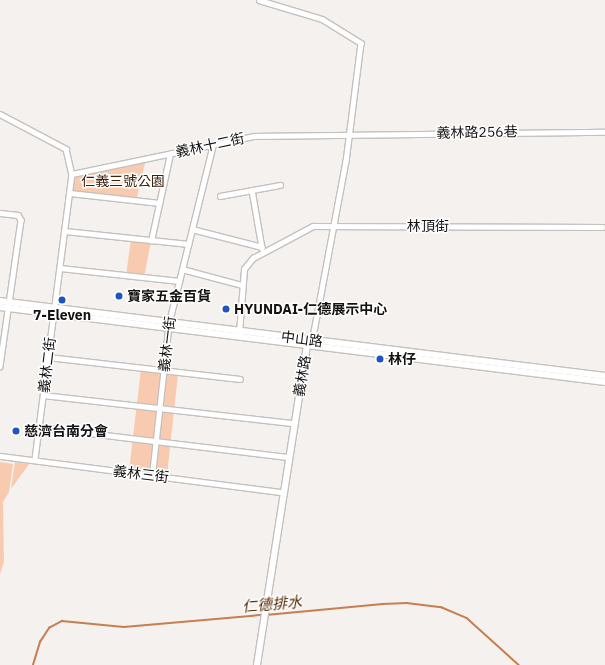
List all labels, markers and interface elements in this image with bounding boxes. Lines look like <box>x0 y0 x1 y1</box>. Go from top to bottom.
street label: 義林路256巷 <box>436 123 518 141</box>
street label: 義林十二街 <box>174 130 246 160</box>
park label: 仁義三號公園 <box>81 173 165 189</box>
street label: 林頂街 <box>407 218 449 234</box>
place label: 寶家五金百貨 <box>127 288 211 304</box>
marker: 寶家五金百貨 <box>114 291 124 301</box>
marker: 7-Eleven <box>57 295 67 305</box>
place label: HYUNDAI-仁德展示中心 <box>234 301 387 317</box>
marker: HYUNDAI-仁德展示中心 <box>221 304 231 314</box>
place label: 7-Eleven <box>33 307 91 323</box>
street label: 義林一街 <box>155 315 179 373</box>
street label: 中山路 <box>280 328 324 350</box>
street label: 義林二街 <box>35 336 59 394</box>
place label: 林仔 <box>388 351 416 367</box>
street label: 義林路 <box>290 354 314 398</box>
marker: 林仔 <box>375 354 385 364</box>
place label: 慈濟台南分會 <box>24 423 108 439</box>
marker: 慈濟台南分會 <box>11 426 21 436</box>
street label: 義林三街 <box>112 462 170 486</box>
water label: 仁德排水 <box>241 592 303 616</box>

